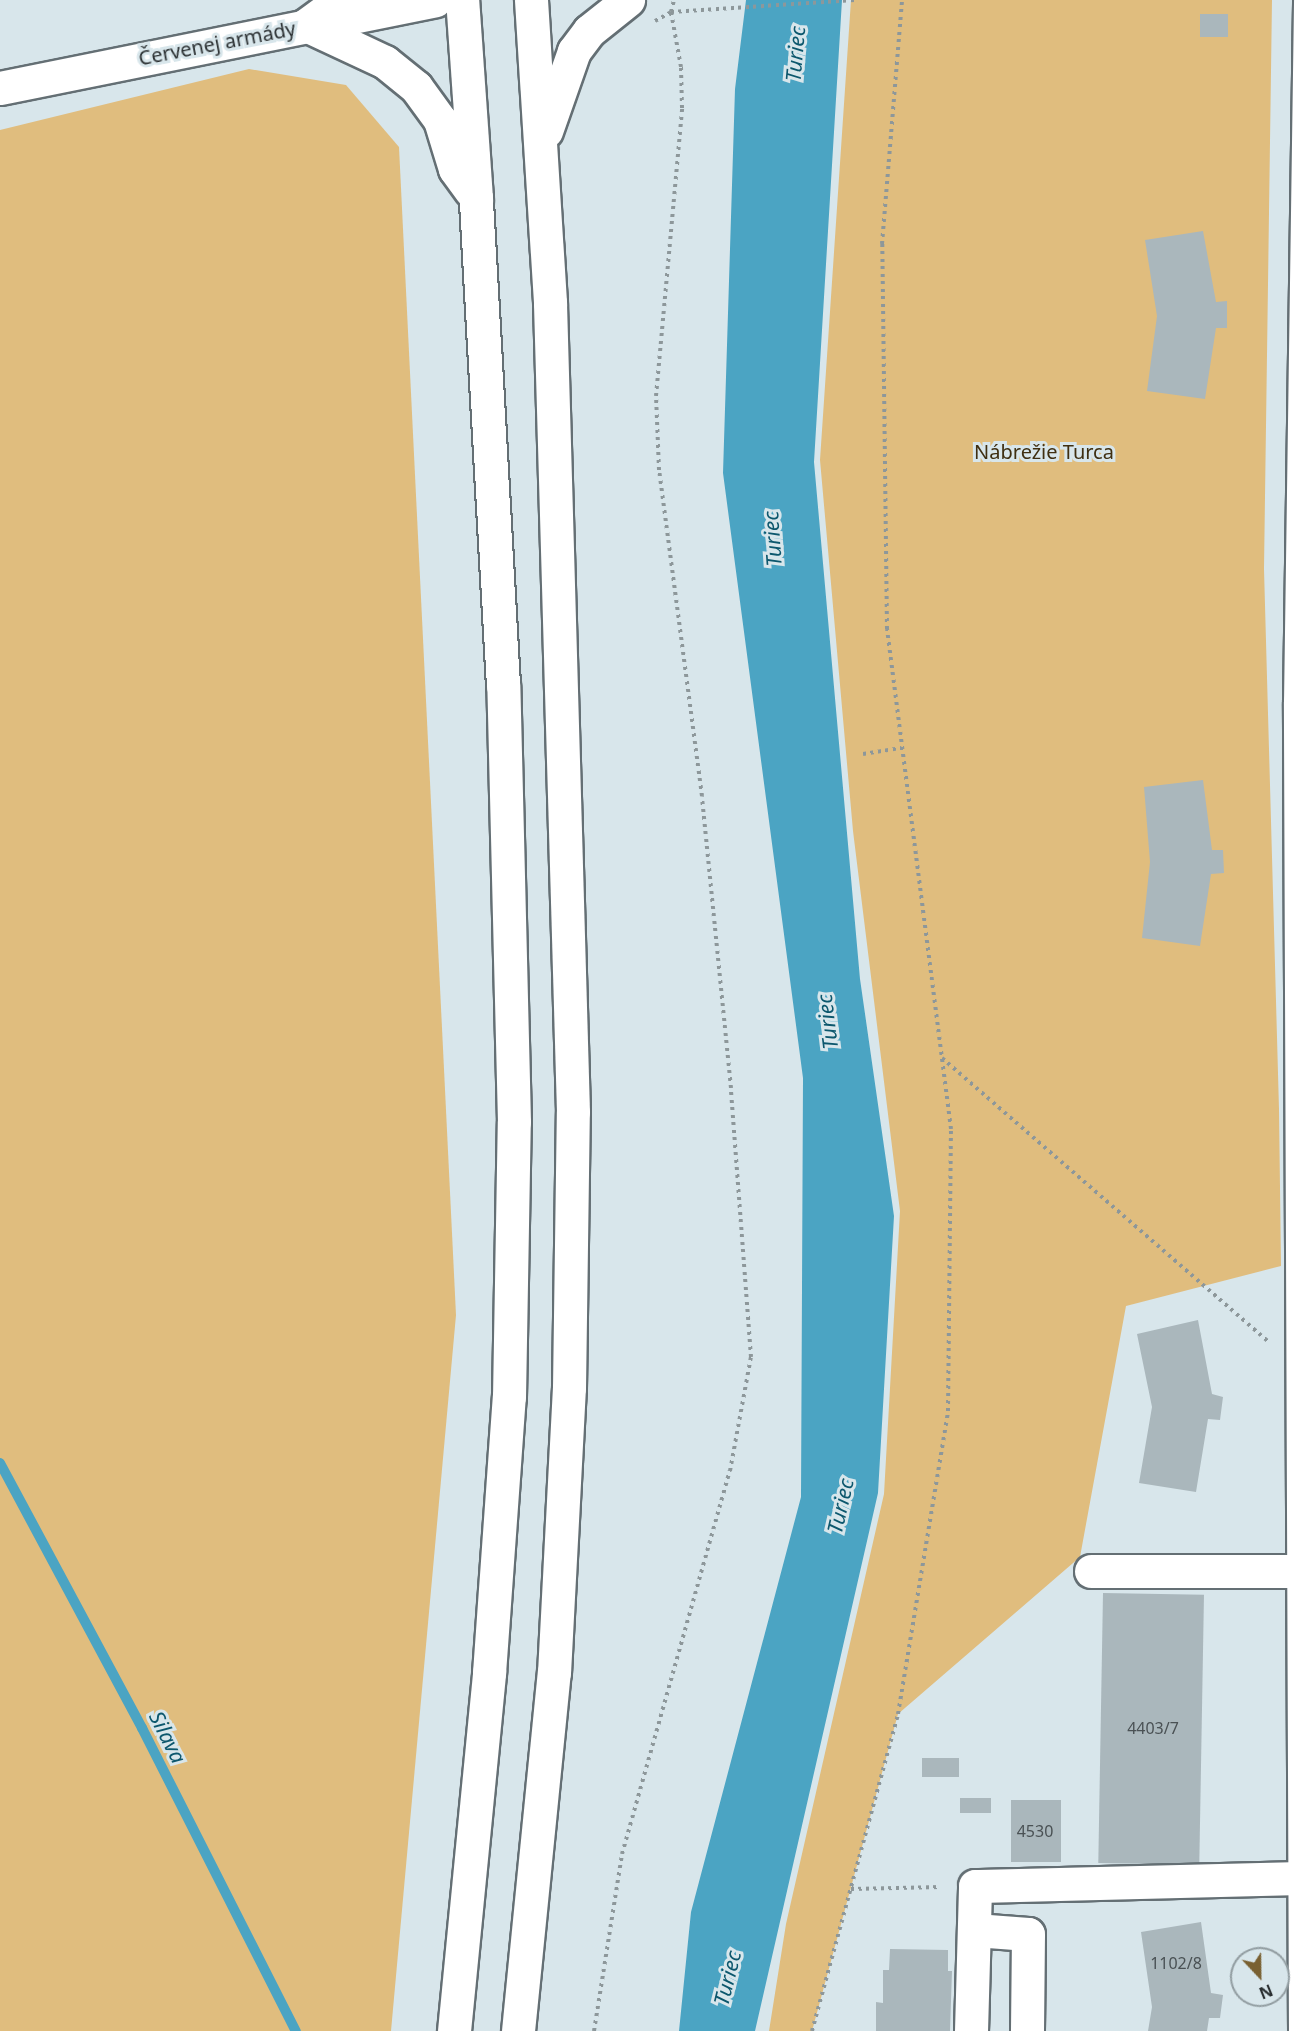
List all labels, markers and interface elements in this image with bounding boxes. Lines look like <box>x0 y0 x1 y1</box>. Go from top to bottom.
street label: Červenej armády <box>136 16 298 70</box>
water label: Turiec <box>780 25 810 83</box>
park label: Nábrežie Turca <box>974 439 1114 463</box>
water label: Turiec <box>757 510 787 568</box>
water label: Turiec <box>811 993 843 1051</box>
water label: Turiec <box>821 1476 859 1536</box>
water label: Silava <box>144 1707 192 1767</box>
house number: 4403/7 <box>1127 1718 1179 1738</box>
house number: 4530 <box>1017 1821 1053 1841</box>
north arrow <box>1230 1947 1290 2007</box>
water label: Turiec <box>708 1948 746 2008</box>
house number: 1102/8 <box>1150 1953 1202 1973</box>
text: N <box>1256 1979 1276 2004</box>

